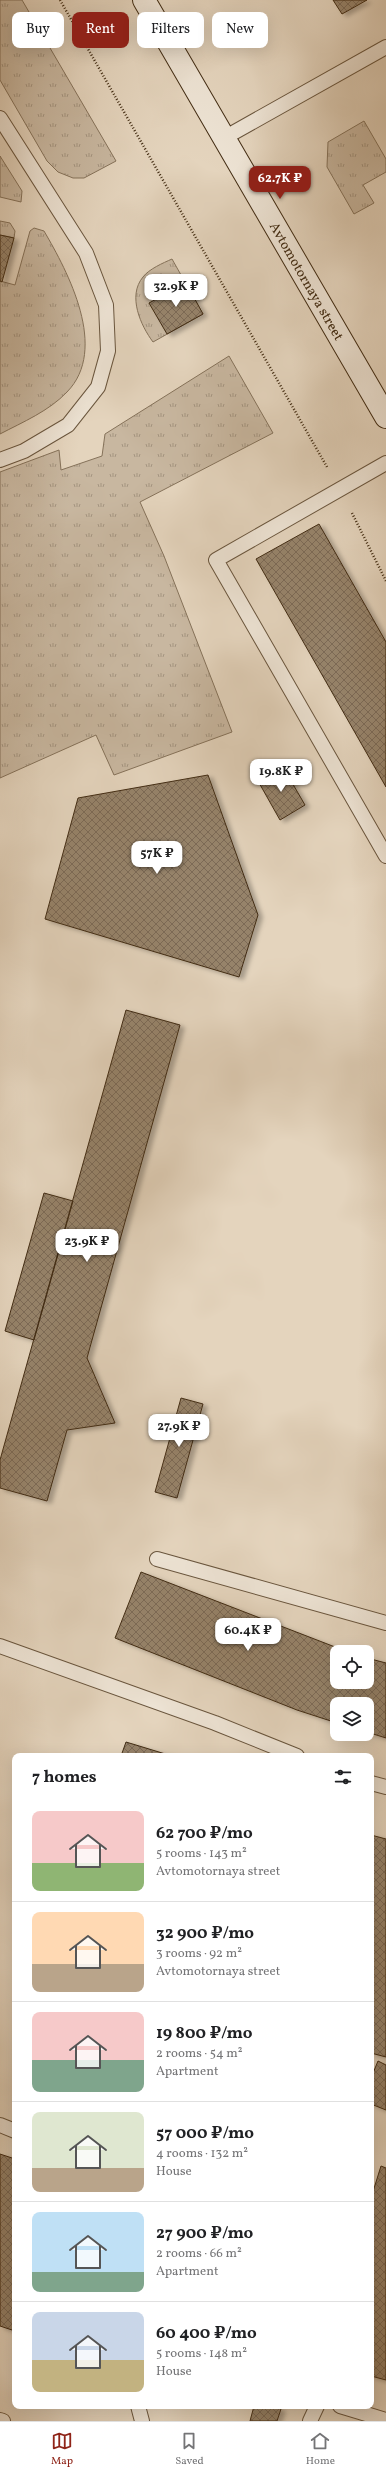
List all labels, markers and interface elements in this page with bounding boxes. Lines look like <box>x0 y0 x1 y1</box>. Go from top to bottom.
chip: Buy <box>12 12 64 48</box>
chip: Rent <box>72 12 129 48</box>
chip: Filters <box>137 12 204 48</box>
chip: New <box>212 12 268 48</box>
pin: 62.7K ₽ <box>243 166 317 200</box>
text: 62.7K ₽ <box>258 170 302 188</box>
street label: Avtomotornaya street <box>264 219 347 344</box>
pin: 32.9K ₽ <box>139 274 213 308</box>
text: 32.9K ₽ <box>153 278 199 296</box>
pin: 19.8K ₽ <box>244 759 318 793</box>
text: 19.8K ₽ <box>259 763 303 781</box>
pin: 57K ₽ <box>129 841 185 875</box>
text: 57K ₽ <box>140 845 174 863</box>
pin: 23.9K ₽ <box>50 1229 124 1263</box>
text: 23.9K ₽ <box>64 1233 110 1251</box>
pin: 27.9K ₽ <box>142 1414 216 1448</box>
text: 27.9K ₽ <box>157 1418 201 1436</box>
pin: 60.4K ₽ <box>211 1618 285 1652</box>
text: 60.4K ₽ <box>224 1622 272 1640</box>
map controls <box>330 1645 374 1741</box>
button: locate <box>330 1645 374 1689</box>
button: layers <box>330 1697 374 1741</box>
text: 7 homes <box>32 1766 97 1789</box>
icon: filters <box>332 1766 354 1788</box>
text: 62 700 ₽/mo <box>156 1822 253 1845</box>
icon: home <box>64 1827 112 1875</box>
text: 5 rooms · 143 m² <box>156 1845 247 1863</box>
text: Avtomotornaya street <box>156 1863 280 1881</box>
text: 32 900 ₽/mo <box>156 1922 254 1945</box>
icon: home <box>64 1928 112 1976</box>
text: 3 rooms · 92 m² <box>156 1945 242 1963</box>
text: Avtomotornaya street <box>156 1963 280 1981</box>
text: 19 800 ₽/mo <box>156 2022 252 2045</box>
icon: home <box>64 2028 112 2076</box>
text: 2 rooms · 54 m² <box>156 2045 243 2063</box>
text: Apartment <box>156 2063 219 2081</box>
text: 57 000 ₽/mo <box>156 2122 254 2145</box>
icon: home <box>64 2128 112 2176</box>
text: 4 rooms · 132 m² <box>156 2145 248 2163</box>
text: House <box>156 2163 192 2181</box>
text: 27 900 ₽/mo <box>156 2222 253 2245</box>
icon: home <box>64 2228 112 2276</box>
text: 2 rooms · 66 m² <box>156 2245 242 2263</box>
text: Apartment <box>156 2263 219 2281</box>
text: 60 400 ₽/mo <box>156 2322 257 2345</box>
icon: home <box>64 2328 112 2376</box>
text: 5 rooms · 148 m² <box>156 2345 247 2363</box>
text: House <box>156 2363 192 2381</box>
tab: Map <box>51 2430 73 2469</box>
tab: Saved <box>175 2430 204 2469</box>
tab: Home <box>306 2430 335 2469</box>

